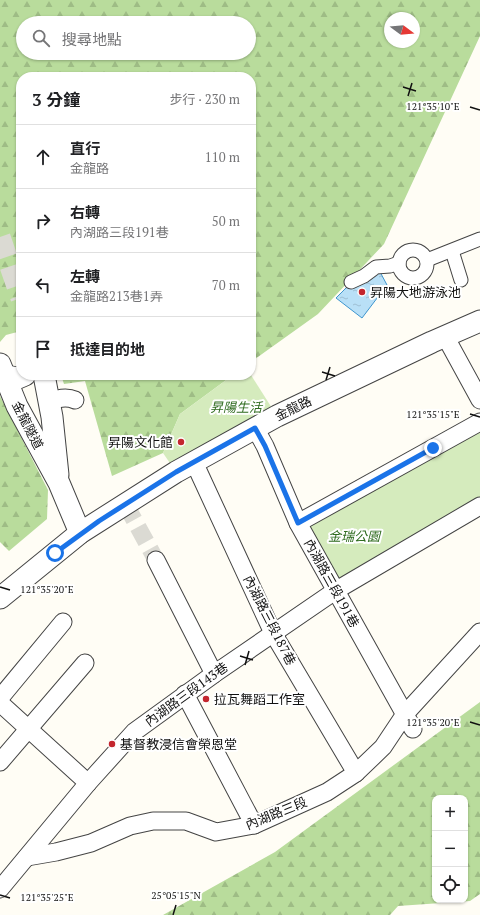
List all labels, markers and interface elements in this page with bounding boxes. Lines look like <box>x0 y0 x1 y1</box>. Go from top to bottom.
north arrow <box>384 12 420 48</box>
search box <box>16 16 256 60</box>
icon: search <box>30 27 52 49</box>
text: 搜尋地點 <box>62 29 122 49</box>
text: 3 分鐘 <box>32 88 80 111</box>
text: 步行 · 230 m <box>169 90 240 108</box>
text: 121°35'10"E <box>406 100 460 113</box>
text: 直行 <box>70 138 100 158</box>
icon: ahead <box>32 146 54 168</box>
text: 110 m <box>205 148 240 166</box>
text: 金龍路 <box>70 159 109 177</box>
text: 右轉 <box>70 202 100 222</box>
icon: right <box>32 210 54 232</box>
text: 50 m <box>212 212 240 230</box>
text: 內湖路三段191巷 <box>70 223 169 241</box>
text: 左轉 <box>70 266 100 286</box>
icon: left <box>32 274 54 296</box>
text: 70 m <box>212 276 240 294</box>
place label: 昇陽大地游泳池 <box>370 283 461 301</box>
text: 金龍路213巷1弄 <box>70 287 163 305</box>
marker: 昇陽大地游泳池 <box>357 287 367 297</box>
icon: arrive <box>32 338 54 360</box>
text: 抵達目的地 <box>70 339 145 359</box>
street label: 金龍路 <box>272 391 314 425</box>
street label: 金龍隧道 <box>8 398 48 452</box>
park label: 昇陽生活 <box>210 398 264 416</box>
text: 121°35'15"E <box>406 408 460 421</box>
place label: 昇陽文化館 <box>108 433 173 451</box>
marker: 昇陽文化館 <box>176 437 186 447</box>
route end <box>424 439 442 457</box>
park label: 金瑞公園 <box>328 527 382 545</box>
street label: 內湖路三段191巷 <box>300 535 364 631</box>
route start <box>46 544 64 562</box>
street label: 內湖路三段187巷 <box>240 572 300 668</box>
text: 121°35'20"E <box>20 583 74 596</box>
street label: 內湖路三段143巷 <box>141 658 231 730</box>
place label: 拉瓦舞蹈工作室 <box>214 690 305 708</box>
marker: 拉瓦舞蹈工作室 <box>201 694 211 704</box>
text: 121°35'20"E <box>406 716 460 729</box>
place label: 基督教浸信會榮恩堂 <box>120 735 237 753</box>
marker: 基督教浸信會榮恩堂 <box>107 739 117 749</box>
street label: 內湖路三段 <box>242 792 310 834</box>
map controls <box>432 795 468 903</box>
button: + <box>432 795 468 831</box>
button: − <box>432 831 468 867</box>
button: locate <box>432 867 468 903</box>
text: 25°05'15"N <box>151 889 201 902</box>
text: 121°35'25"E <box>20 891 74 904</box>

